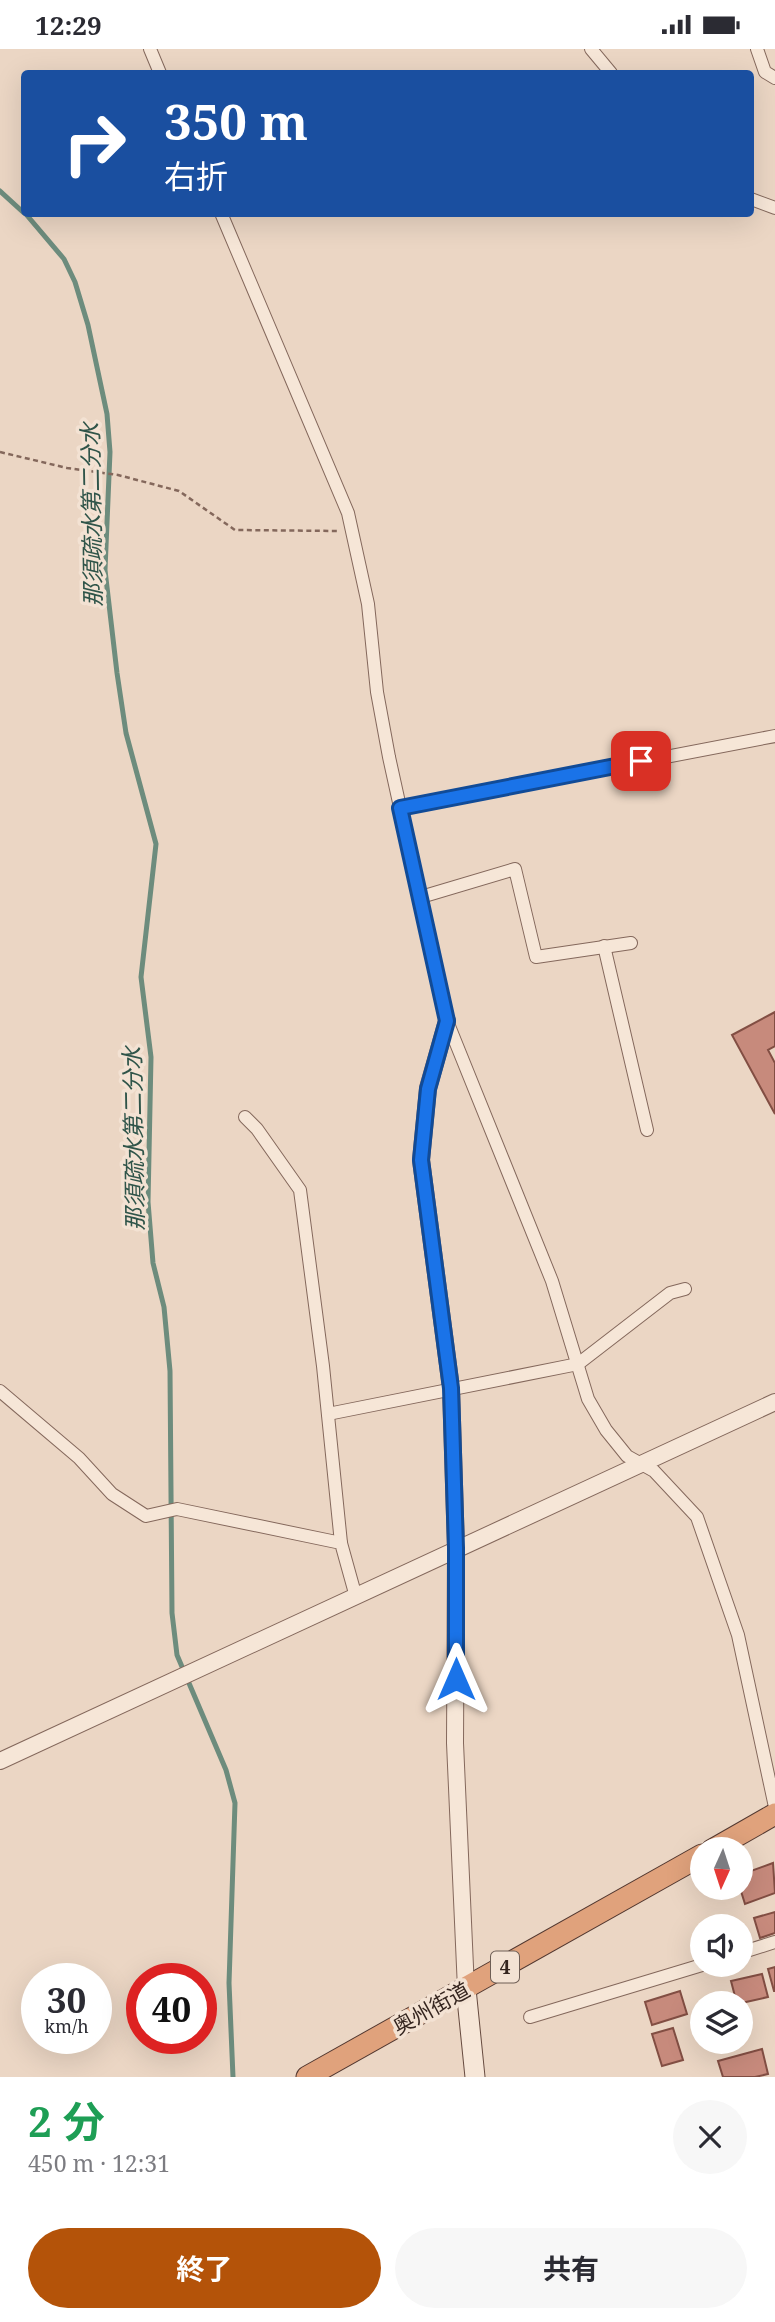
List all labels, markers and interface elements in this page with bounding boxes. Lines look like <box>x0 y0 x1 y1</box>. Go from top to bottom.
text: 12:29 <box>35 7 102 43</box>
text: 350 m <box>164 88 308 154</box>
icon: right <box>49 98 140 189</box>
text: 右折 <box>164 154 228 197</box>
water label: 那須疏水第二分水 <box>73 420 109 607</box>
pin <box>611 731 671 791</box>
icon: arrive <box>622 742 660 780</box>
water label: 那須疏水第二分水 <box>115 1044 151 1231</box>
position arrow <box>419 1642 493 1716</box>
north arrow <box>690 1837 752 1901</box>
map controls <box>690 1837 753 2054</box>
button: sound <box>690 1914 753 1977</box>
road number: 4 <box>491 1951 519 1983</box>
speed limit sign: 40 <box>126 1963 217 2054</box>
street label: 奥州街道 <box>387 1975 475 2041</box>
text: 30 <box>47 1976 86 2023</box>
button: layers <box>690 1991 753 2054</box>
text: km/h <box>44 2014 89 2038</box>
text: 2 分 <box>28 2092 105 2149</box>
button: close <box>673 2100 747 2174</box>
text: 450 m · 12:31 <box>28 2147 170 2179</box>
button: 終了 <box>28 2228 381 2308</box>
button: 共有 <box>395 2228 747 2308</box>

